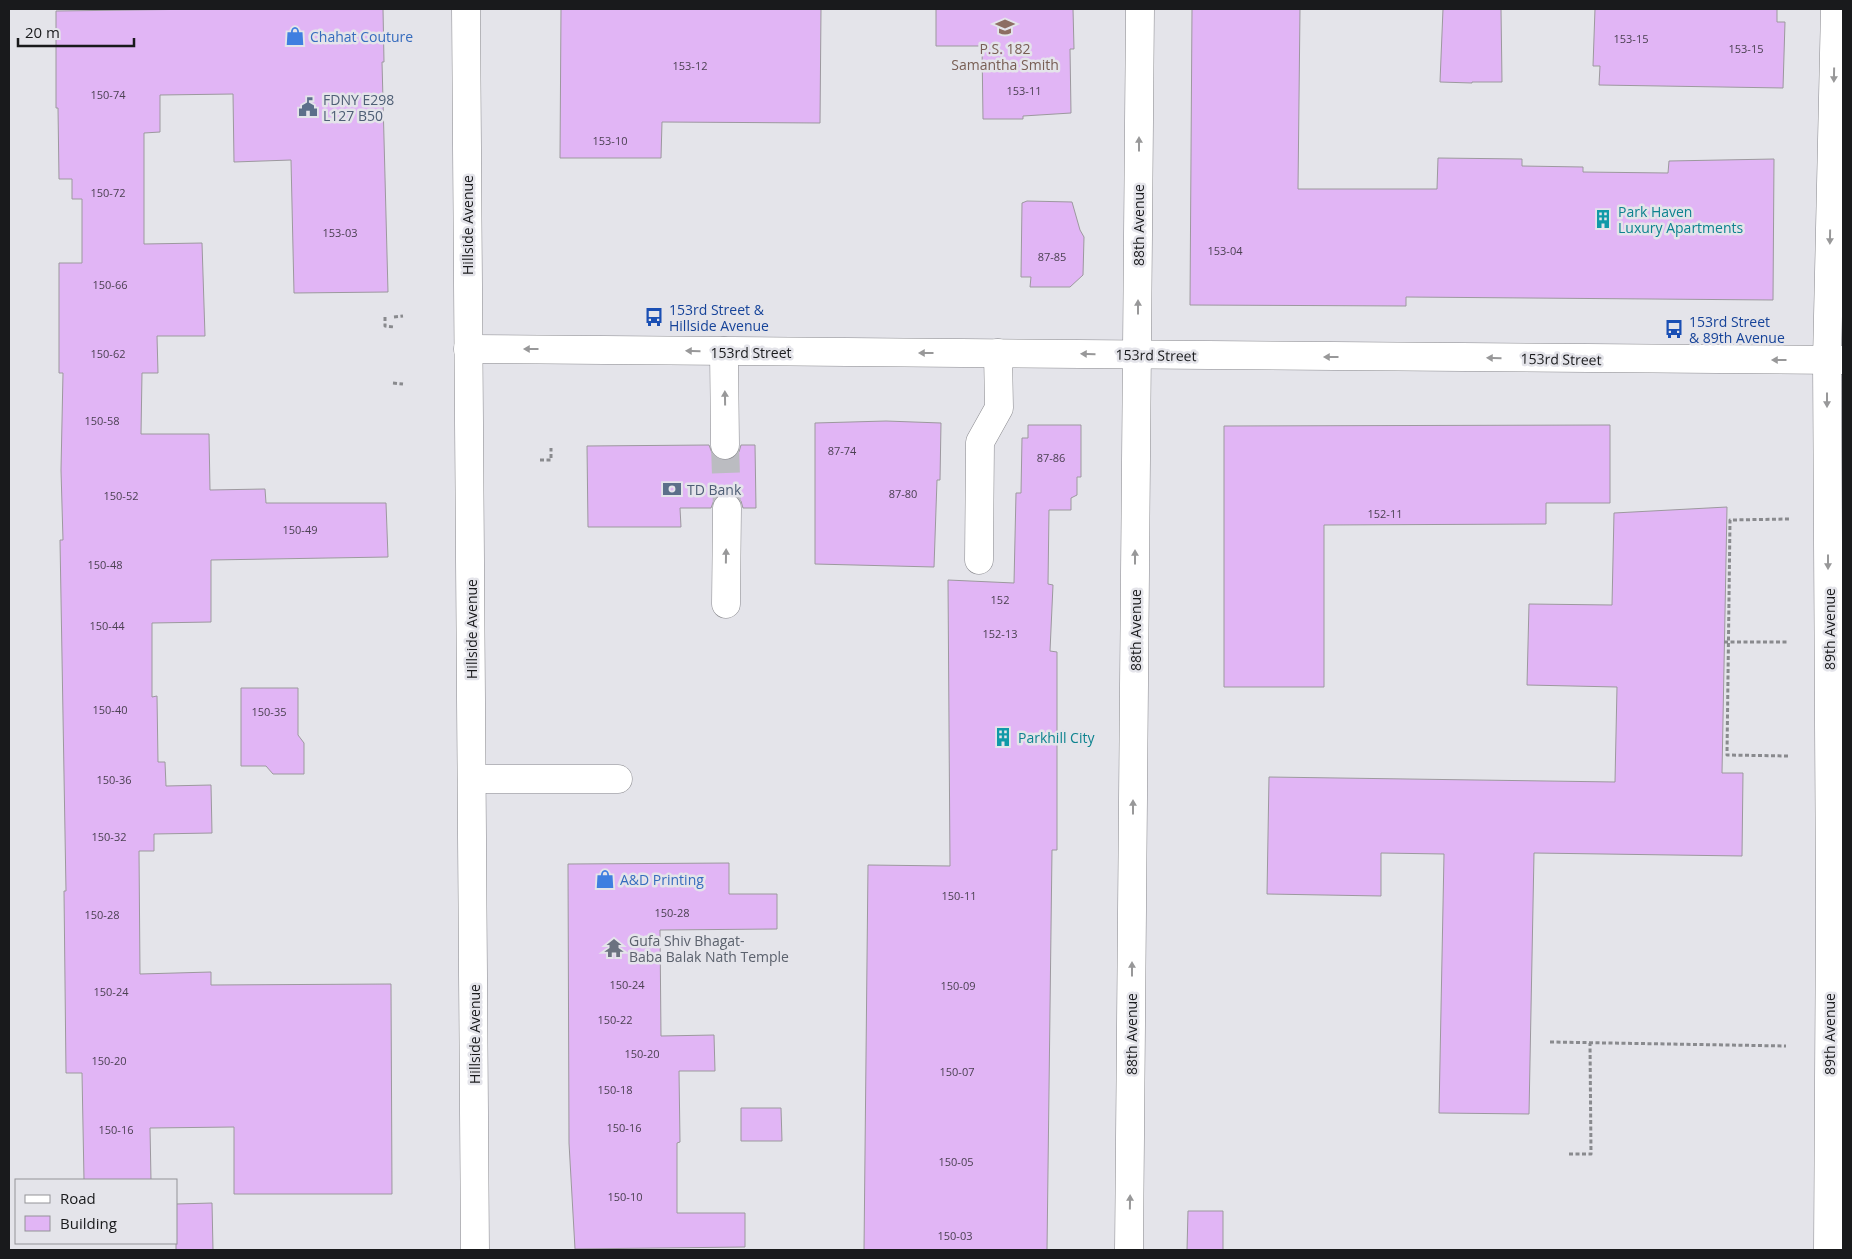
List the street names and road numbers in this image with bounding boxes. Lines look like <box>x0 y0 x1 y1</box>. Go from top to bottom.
street label: Hillside Avenue <box>458 175 477 275</box>
street label: 88th Avenue <box>1129 184 1148 266</box>
street label: 153rd Street <box>710 343 792 362</box>
street label: 153rd Street <box>1115 345 1197 365</box>
street label: 153rd Street <box>1520 349 1602 369</box>
street label: Hillside Avenue <box>462 579 481 679</box>
street label: 89th Avenue <box>1820 588 1839 670</box>
street label: 88th Avenue <box>1126 589 1145 671</box>
street label: Hillside Avenue <box>465 984 484 1084</box>
street label: 88th Avenue <box>1122 993 1141 1075</box>
street label: 89th Avenue <box>1820 993 1839 1075</box>

